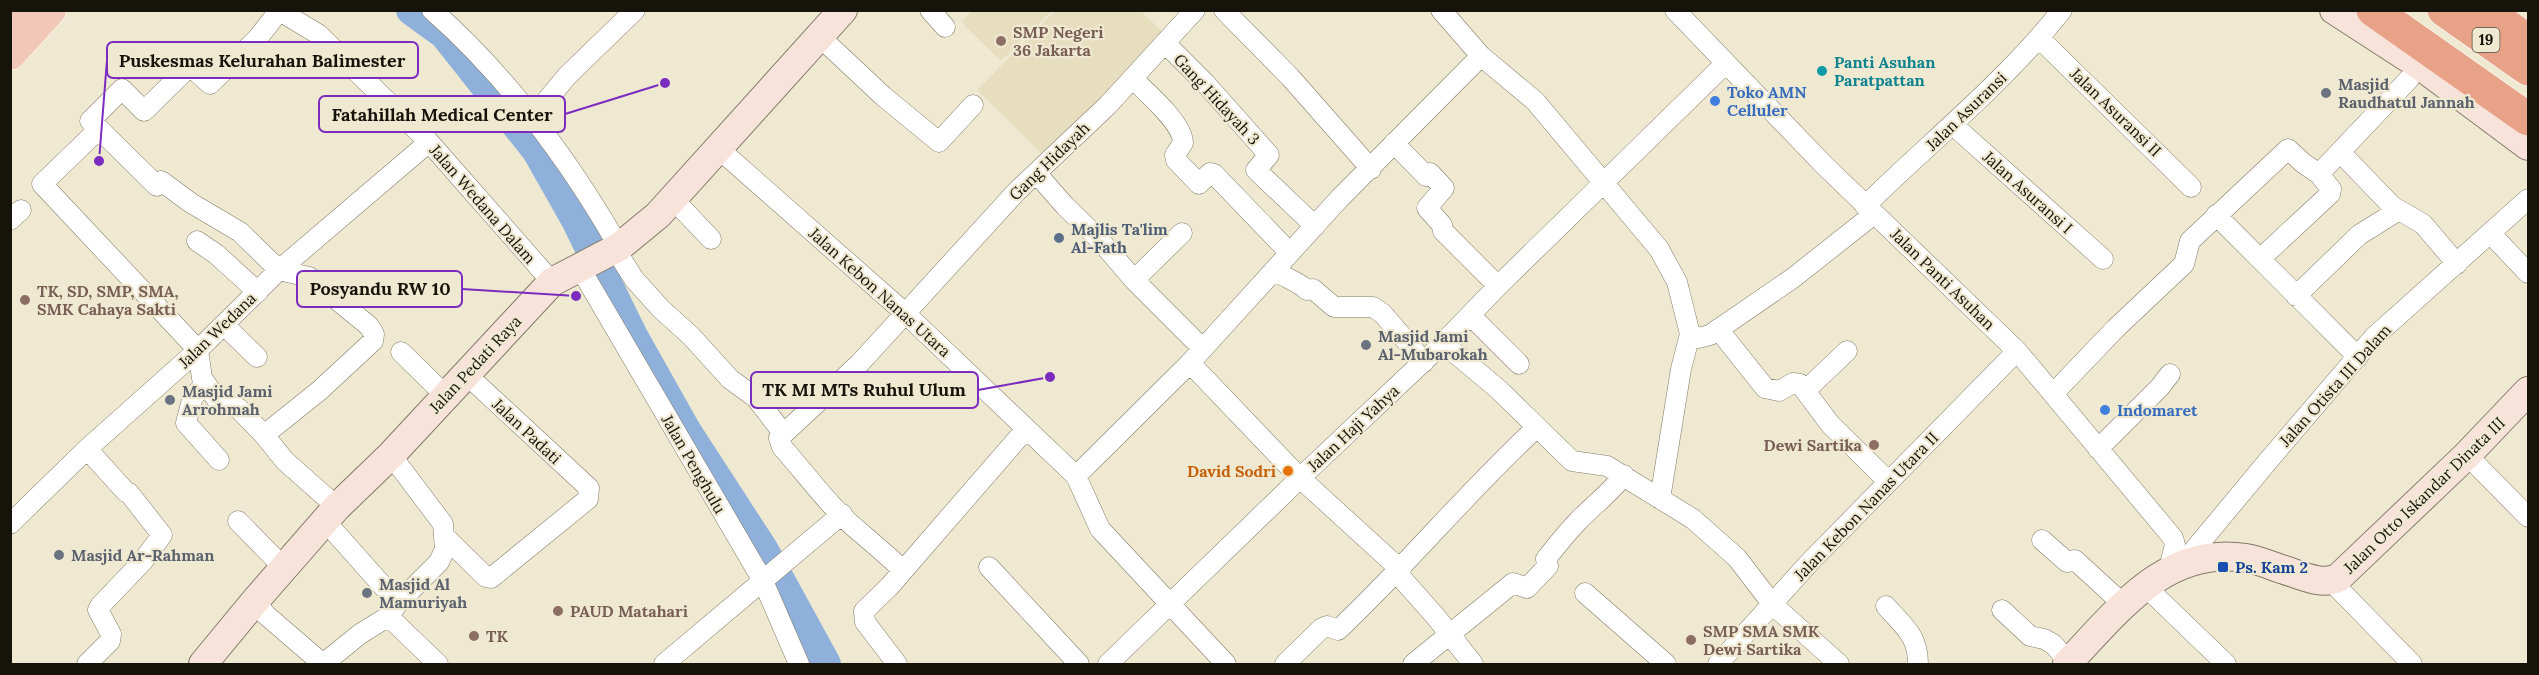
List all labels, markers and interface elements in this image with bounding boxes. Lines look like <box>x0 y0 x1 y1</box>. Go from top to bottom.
place label: SMP Negeri 36 Jakarta <box>1013 22 1103 60</box>
road number: 19 <box>2472 28 2500 52</box>
marker: SMP Negeri 36 Jakarta <box>994 34 1008 48</box>
callout: Puskesmas Kelurahan Balimester <box>107 42 418 78</box>
text: Puskesmas Kelurahan Balimester <box>119 49 406 72</box>
street label: Gang Hidayah 3 <box>1170 49 1264 149</box>
place label: Panti Asuhan Paratpattan <box>1834 52 1935 90</box>
street label: Jalan Asuransi II <box>2065 63 2166 161</box>
marker: Panti Asuhan Paratpattan <box>1815 64 1829 78</box>
street label: Jalan Asuransi <box>1921 68 2010 155</box>
place label: Masjid Raudhatul Jannah <box>2338 74 2475 112</box>
place label: Toko AMN Celluler <box>1727 82 1807 120</box>
marker: Masjid Raudhatul Jannah <box>2319 86 2333 100</box>
marker: Toko AMN Celluler <box>1708 94 1722 108</box>
callout: Fatahillah Medical Center <box>319 96 565 132</box>
text: Fatahillah Medical Center <box>331 103 553 126</box>
street label: Gang Hidayah <box>1005 117 1094 204</box>
street label: Jalan Wedana Dalam <box>425 140 540 268</box>
street label: Jalan Asuransi I <box>1978 146 2077 237</box>
place label: Majlis Ta'lim Al-Fath <box>1071 219 1168 257</box>
street label: Jalan Kebon Nanas Utara <box>804 222 955 361</box>
street label: Jalan Panti Asuhan <box>1886 223 2000 334</box>
marker: Majlis Ta'lim Al-Fath <box>1052 231 1066 245</box>
callout: Posyandu RW 10 <box>297 271 462 307</box>
text: Posyandu RW 10 <box>309 277 451 300</box>
place label: TK, SD, SMP, SMA, SMK Cahaya Sakti <box>37 281 178 319</box>
street label: Jalan Wedana <box>173 288 260 373</box>
marker: TK, SD, SMP, SMA, SMK Cahaya Sakti <box>18 293 32 307</box>
street label: Jalan Pedati Raya <box>424 311 525 418</box>
street label: Jalan Otista III Dalam <box>2274 320 2395 451</box>
place label: Masjid Jami Al-Mubarokah <box>1378 326 1488 364</box>
marker: Masjid Jami Al-Mubarokah <box>1359 338 1373 352</box>
callout: TK MI MTs Ruhul Ulum <box>751 372 978 408</box>
text: TK MI MTs Ruhul Ulum <box>762 378 966 401</box>
place label: Masjid Jami Arrohmah <box>182 381 272 419</box>
street label: Jalan Haji Yahya <box>1302 381 1403 476</box>
marker: Masjid Jami Arrohmah <box>163 393 177 407</box>
street label: Jalan Padati <box>488 393 566 468</box>
place label: Indomaret <box>2117 400 2198 420</box>
marker: Indomaret <box>2098 403 2112 417</box>
street label: Jalan Penghulu <box>657 410 731 517</box>
street label: Jalan Otto Iskandar Dinata III <box>2338 413 2509 578</box>
street label: Jalan Kebon Nanas Utara II <box>1789 428 1942 585</box>
place label: Dewi Sartika <box>1764 435 1863 455</box>
marker: Dewi Sartika <box>1867 438 1881 452</box>
place label: David Sodri <box>1187 461 1276 481</box>
marker: David Sodri <box>1281 464 1295 478</box>
place label: Masjid Ar-Rahman <box>71 545 214 565</box>
marker: Masjid Ar-Rahman <box>52 548 66 562</box>
place label: Ps. Kam 2 <box>2235 557 2308 577</box>
marker: Ps. Kam 2 <box>2216 560 2230 574</box>
place label: Masjid Al Mamuriyah <box>379 574 467 612</box>
marker: Masjid Al Mamuriyah <box>360 586 374 600</box>
place label: PAUD Matahari <box>570 601 688 621</box>
marker: PAUD Matahari <box>551 604 565 618</box>
place label: SMP SMA SMK Dewi Sartika <box>1703 621 1820 659</box>
place label: TK <box>486 626 508 646</box>
marker: TK <box>467 629 481 643</box>
marker: SMP SMA SMK Dewi Sartika <box>1684 633 1698 647</box>

